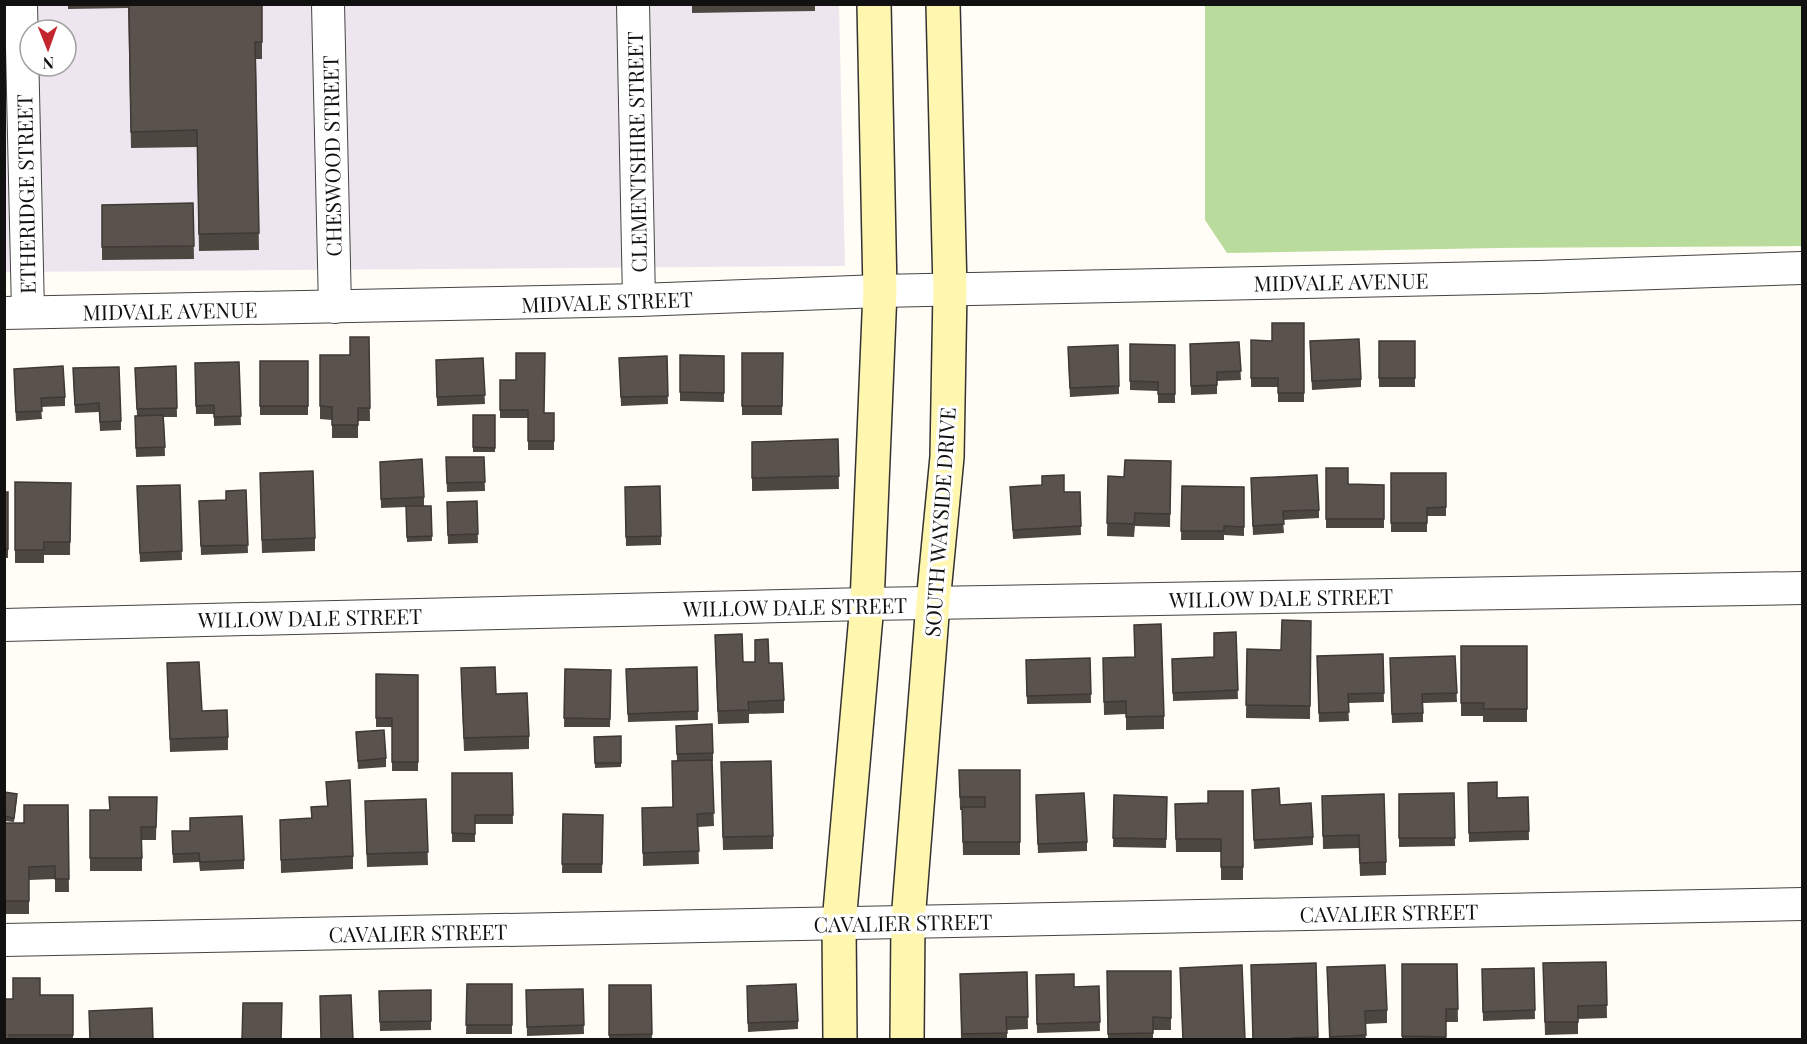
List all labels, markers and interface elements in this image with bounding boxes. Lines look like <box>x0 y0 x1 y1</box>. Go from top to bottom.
north arrow <box>18 18 78 78</box>
street label: CLEMENTSHIRE STREET <box>620 31 652 273</box>
text: N <box>42 53 54 74</box>
street label: CHESWOOD STREET <box>315 55 347 257</box>
street label: ETHERIDGE STREET <box>9 94 41 294</box>
street label: MIDVALE AVENUE <box>1253 265 1429 297</box>
street label: MIDVALE STREET <box>521 284 693 318</box>
street label: MIDVALE AVENUE <box>82 294 258 326</box>
street label: SOUTH WAYSIDE DRIVE <box>917 406 961 638</box>
street label: WILLOW DALE STREET <box>1168 581 1393 613</box>
street label: WILLOW DALE STREET <box>682 590 907 622</box>
street label: WILLOW DALE STREET <box>197 601 422 633</box>
street label: CAVALIER STREET <box>1299 896 1479 928</box>
street label: CAVALIER STREET <box>813 906 993 938</box>
street label: CAVALIER STREET <box>328 916 508 948</box>

